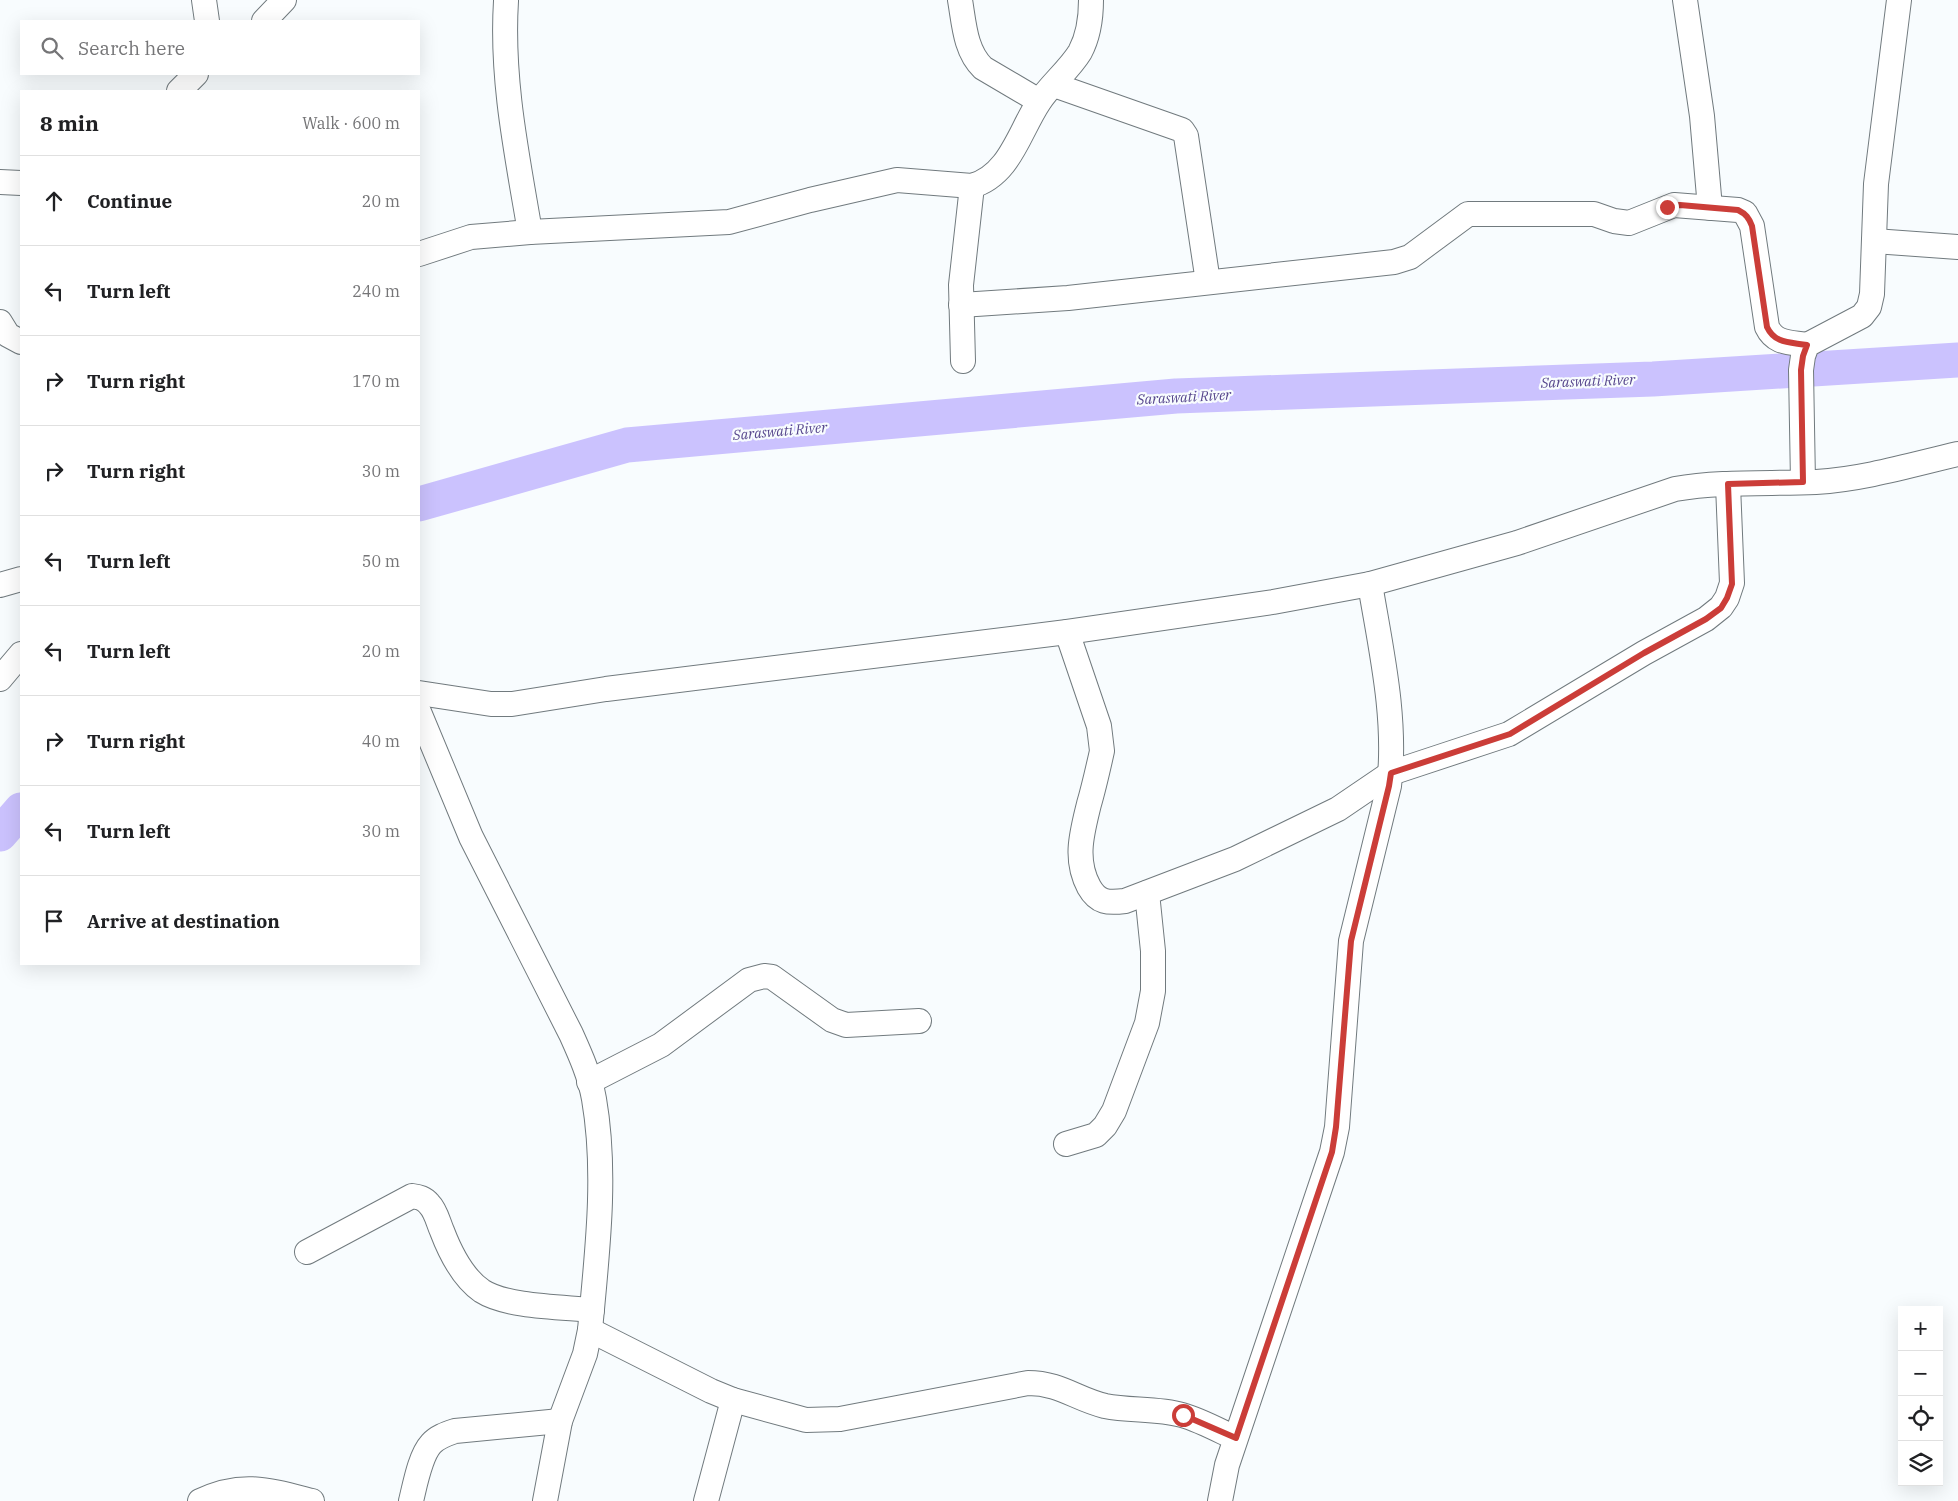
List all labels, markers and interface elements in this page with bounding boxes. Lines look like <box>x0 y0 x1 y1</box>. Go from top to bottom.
search box <box>20 20 420 75</box>
icon: search <box>38 34 66 62</box>
text: Search here <box>78 36 185 60</box>
text: 8 min <box>40 109 99 137</box>
text: Walk · 600 m <box>302 113 400 133</box>
icon: ahead <box>40 187 68 215</box>
text: Continue <box>87 189 172 213</box>
text: 20 m <box>362 191 400 211</box>
route end <box>1656 196 1679 219</box>
icon: left <box>40 277 68 305</box>
text: Turn left <box>87 279 170 303</box>
text: 240 m <box>352 281 400 301</box>
icon: right <box>40 367 68 395</box>
text: Turn right <box>87 369 185 393</box>
water label: Saraswati River <box>1539 370 1636 392</box>
text: 170 m <box>352 371 400 391</box>
water label: Saraswati River <box>1135 385 1233 409</box>
water label: Saraswati River <box>731 418 829 444</box>
icon: right <box>40 457 68 485</box>
text: Turn right <box>87 459 185 483</box>
text: 30 m <box>362 461 400 481</box>
icon: left <box>40 547 68 575</box>
text: Turn left <box>87 549 170 573</box>
text: 50 m <box>362 551 400 571</box>
icon: left <box>40 637 68 665</box>
text: Turn left <box>87 639 170 663</box>
text: 20 m <box>362 641 400 661</box>
icon: right <box>40 727 68 755</box>
text: Turn right <box>87 729 185 753</box>
text: 40 m <box>362 731 400 751</box>
icon: left <box>40 817 68 845</box>
text: Turn left <box>87 819 170 843</box>
text: 30 m <box>362 821 400 841</box>
icon: arrive <box>40 907 68 935</box>
text: Arrive at destination <box>87 909 280 933</box>
map controls <box>1898 1306 1943 1486</box>
button: + <box>1898 1306 1943 1351</box>
button: − <box>1898 1351 1943 1396</box>
button: locate <box>1898 1396 1943 1441</box>
route start <box>1172 1404 1195 1427</box>
button: layers <box>1898 1441 1943 1486</box>

